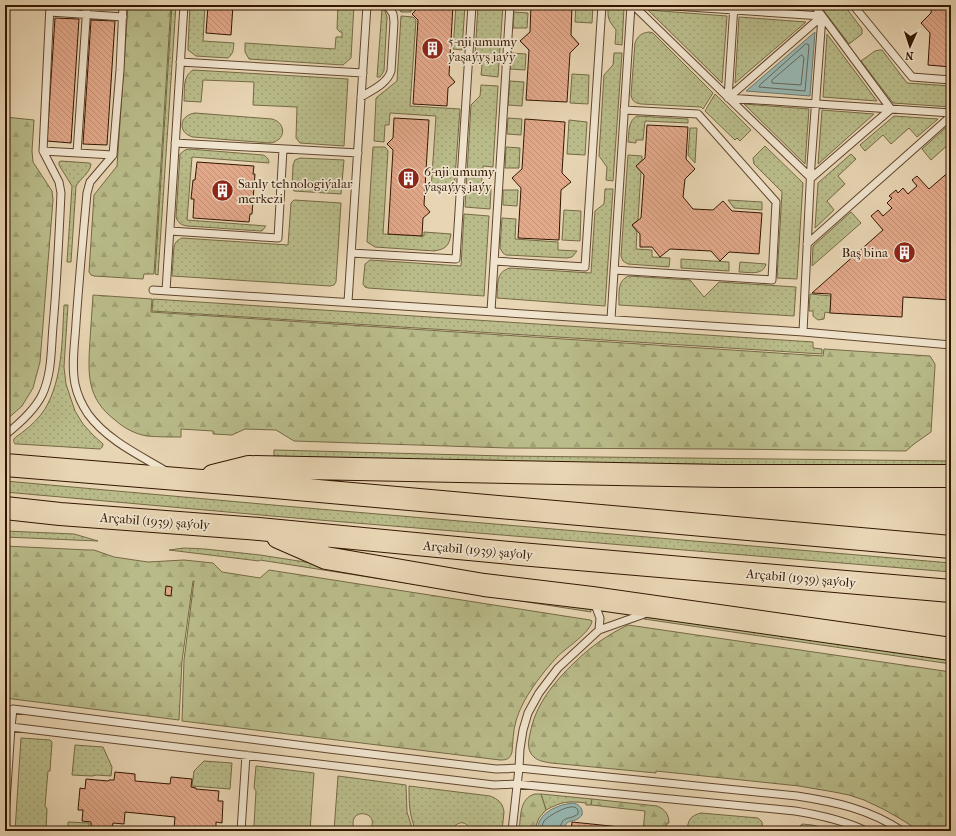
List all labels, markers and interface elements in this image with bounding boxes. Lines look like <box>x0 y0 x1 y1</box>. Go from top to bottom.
north arrow <box>890 26 930 66</box>
place label: 5-nji umumy ýaşaýyş jaýy <box>448 34 518 65</box>
building icon: 5-nji umumy ýaşaýyş jaýy <box>420 35 446 61</box>
text: N <box>904 49 914 62</box>
place label: 6-nji umumy ýaşaýyş jaýy <box>424 164 496 195</box>
building icon: 6-nji umumy ýaşaýyş jaýy <box>395 165 421 191</box>
place label: Sanly tehnologiýalar merkezi <box>238 176 353 206</box>
building icon: Sanly tehnologiýalar merkezi <box>210 177 236 203</box>
building icon: Baş bina <box>891 239 917 265</box>
place label: Baş bina <box>842 245 889 261</box>
street label: Arçabil (1939) şaýoly <box>98 510 212 533</box>
street label: Arçabil (1939) şaýoly <box>421 538 535 563</box>
street label: Arçabil (1939) şaýoly <box>744 566 858 591</box>

